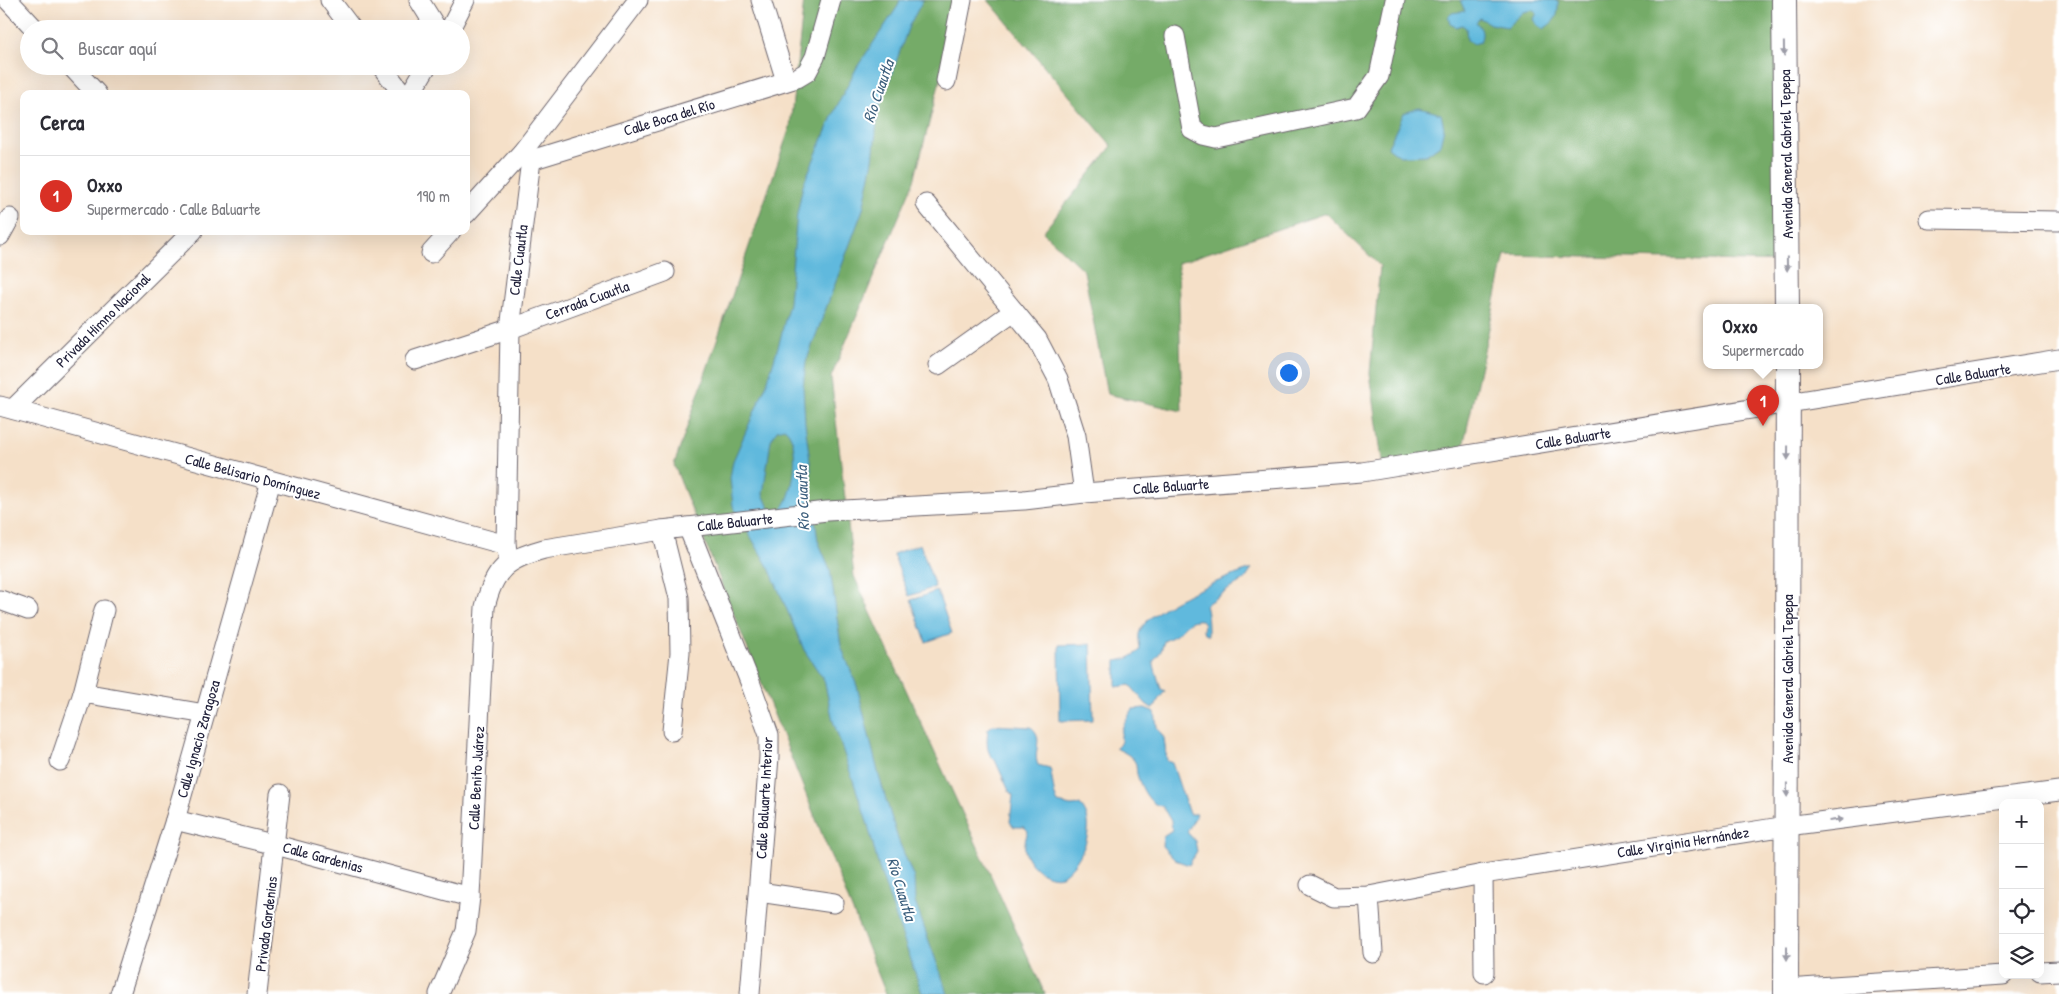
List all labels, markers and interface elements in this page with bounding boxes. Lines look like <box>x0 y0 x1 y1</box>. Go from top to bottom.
search box <box>20 20 470 75</box>
icon: search <box>38 34 66 62</box>
text: Buscar aquí <box>78 35 157 61</box>
one-way arrow <box>1781 41 1789 57</box>
water label: Río Cuautla <box>857 55 900 125</box>
street label: Avenida General Gabriel Tepepa <box>1774 69 1798 239</box>
street label: Calle Boca del Río <box>621 93 717 141</box>
text: Cerca <box>40 108 84 137</box>
text: Oxxo <box>87 172 122 198</box>
text: 1 <box>53 185 59 207</box>
text: 190 m <box>417 185 450 207</box>
text: Supermercado · Calle Baluarte <box>87 198 261 220</box>
street label: Calle Cuautla <box>503 223 533 297</box>
one-way arrow <box>1783 256 1791 272</box>
street label: Privada Himno Nacional <box>51 268 155 372</box>
street label: Cerrada Cuautla <box>542 275 632 325</box>
popup <box>1703 304 1823 369</box>
text: Oxxo <box>1722 313 1757 339</box>
text: Supermercado <box>1722 339 1804 361</box>
street label: Calle Baluarte <box>1934 358 2012 390</box>
your location <box>1276 360 1302 386</box>
pin: 1 <box>1747 385 1779 426</box>
street label: Calle Baluarte <box>1534 422 1612 454</box>
one-way arrow <box>1784 445 1792 461</box>
street label: Calle Belisario Domínguez <box>183 448 324 504</box>
water label: Río Cuautla <box>790 463 814 531</box>
street label: Calle Baluarte <box>1132 473 1210 499</box>
street label: Calle Baluarte <box>696 508 774 536</box>
street label: Avenida General Gabriel Tepepa <box>1777 594 1798 764</box>
street label: Calle Ignacio Zaragoza <box>171 678 225 800</box>
street label: Calle Benito Juárez <box>463 725 489 830</box>
street label: Calle Baluarte Interior <box>750 736 778 860</box>
one-way arrow <box>1783 783 1791 799</box>
map controls <box>1999 799 2044 979</box>
button: + <box>1999 799 2044 844</box>
one-way arrow <box>1828 816 1844 824</box>
street label: Calle Virginia Hernández <box>1615 821 1751 863</box>
street label: Calle Gardenias <box>280 836 366 878</box>
button: − <box>1999 844 2044 889</box>
water label: Río Cuautla <box>882 855 923 925</box>
street label: Privada Gardenias <box>250 875 282 973</box>
button: locate <box>1999 889 2044 934</box>
button: layers <box>1999 934 2044 979</box>
one-way arrow <box>1783 945 1791 961</box>

